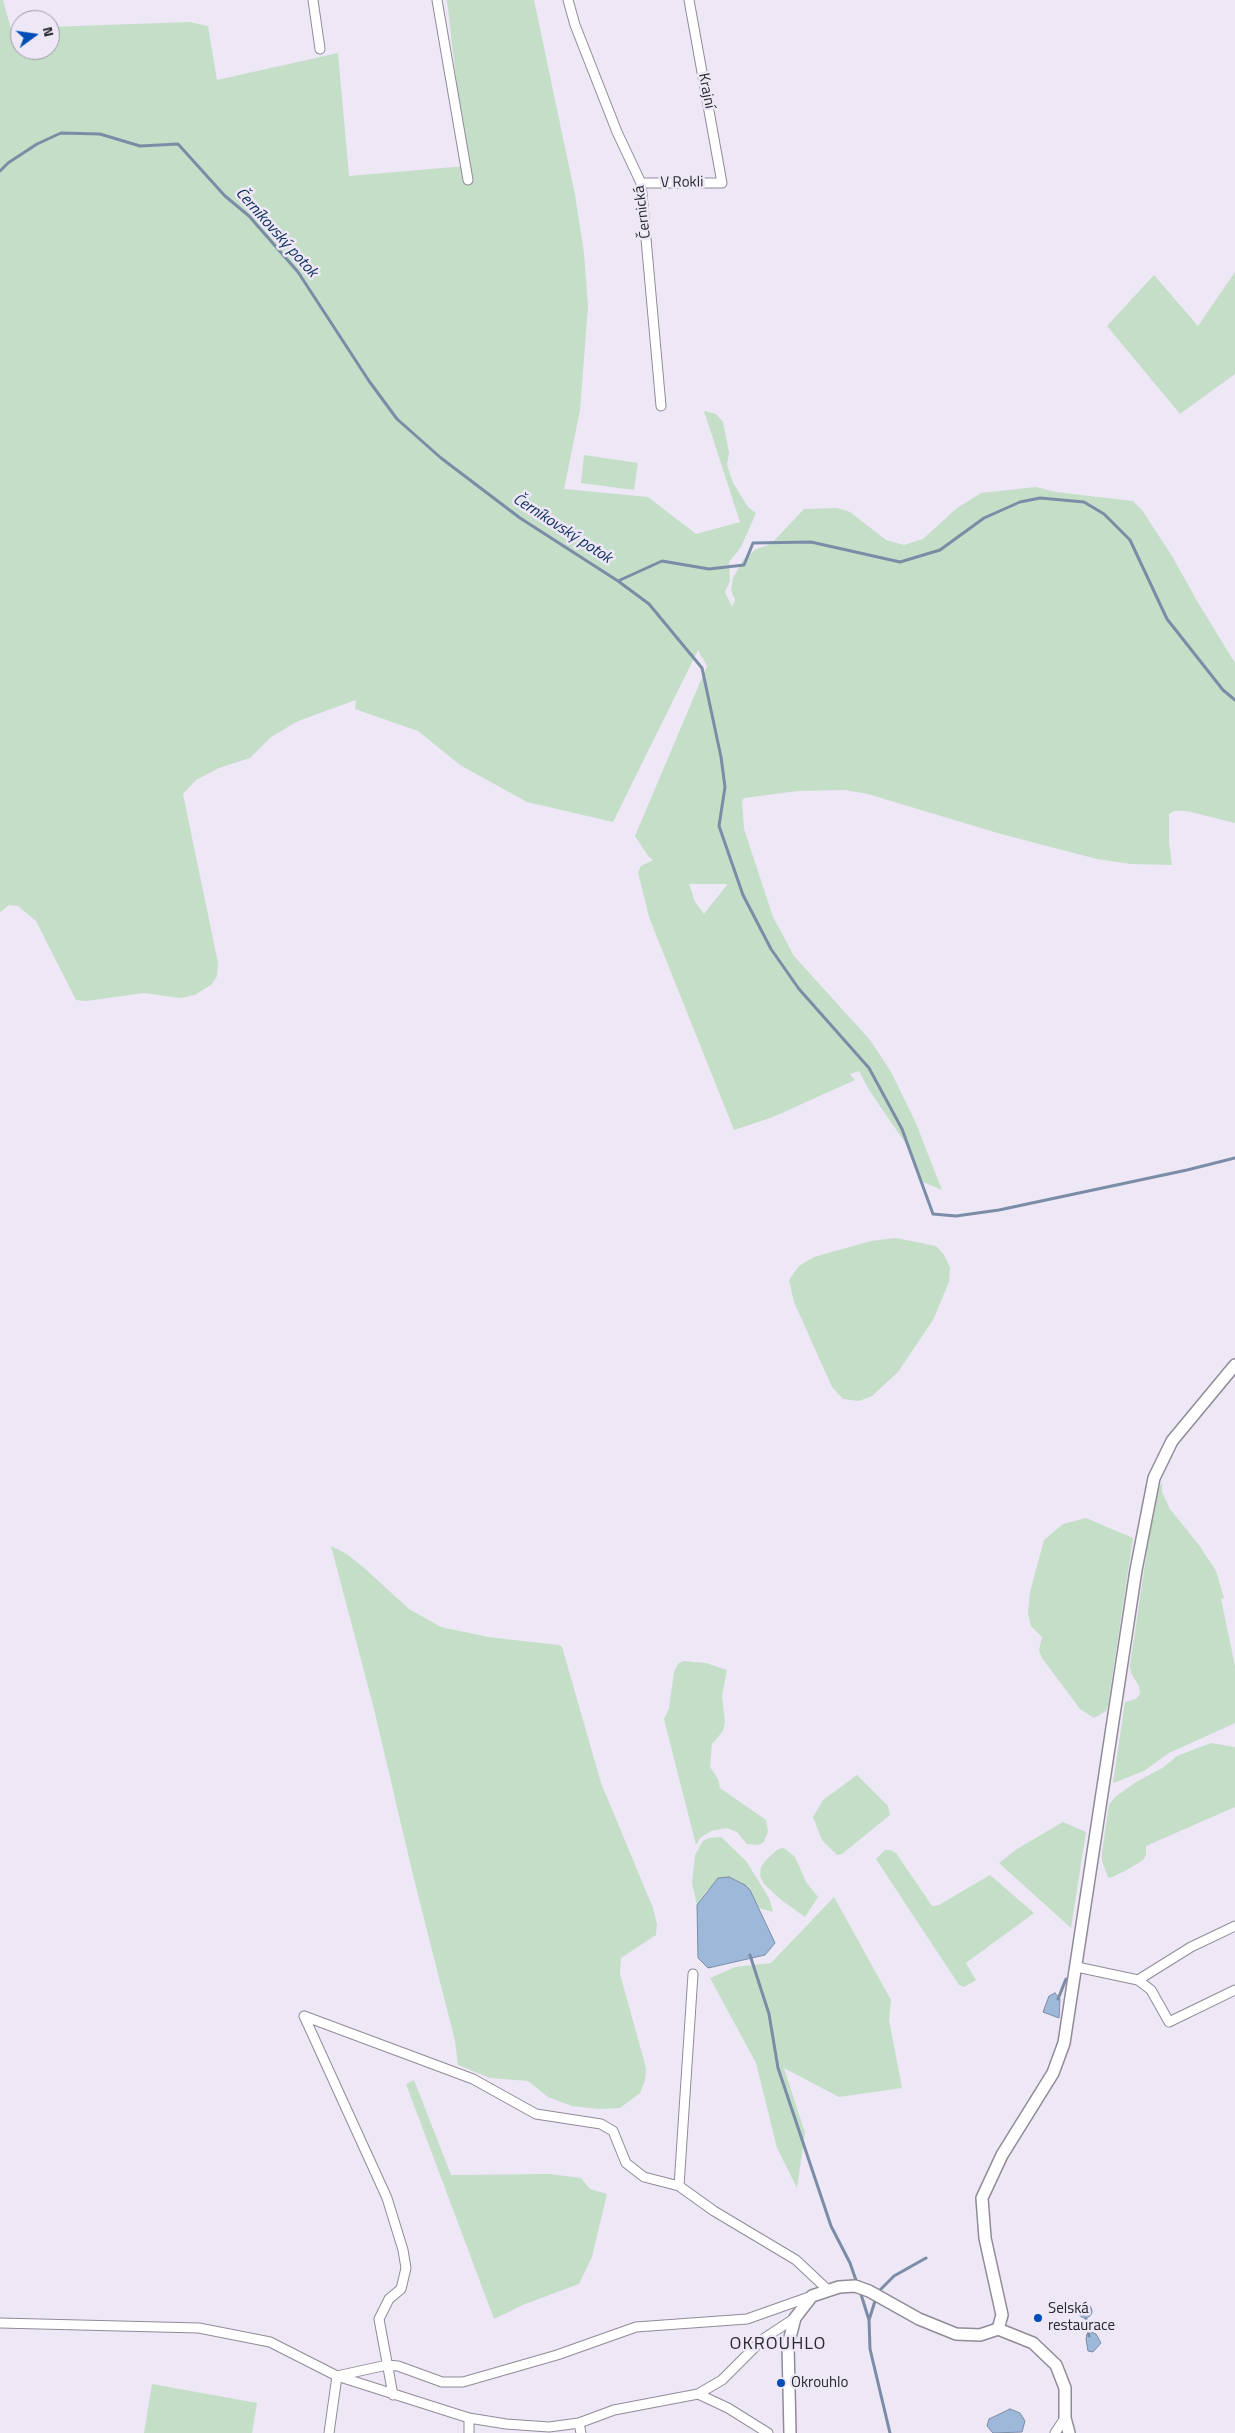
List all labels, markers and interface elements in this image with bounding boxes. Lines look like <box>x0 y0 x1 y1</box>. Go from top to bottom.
north arrow <box>10 10 60 60</box>
text: N <box>38 24 60 39</box>
street label: Krajní <box>694 72 718 110</box>
street label: V Rokli <box>660 174 704 192</box>
water label: Černíkovský potok <box>231 184 321 282</box>
street label: Černická <box>631 184 655 240</box>
water label: Černíkovský potok <box>509 490 615 568</box>
place label: Selská restaurace <box>1048 2300 1115 2335</box>
marker: Selská restaurace <box>1032 2312 1044 2324</box>
district label: OKROUHLO <box>729 2334 827 2356</box>
place label: Okrouhlo <box>791 2374 848 2392</box>
marker: Okrouhlo <box>775 2377 787 2389</box>

